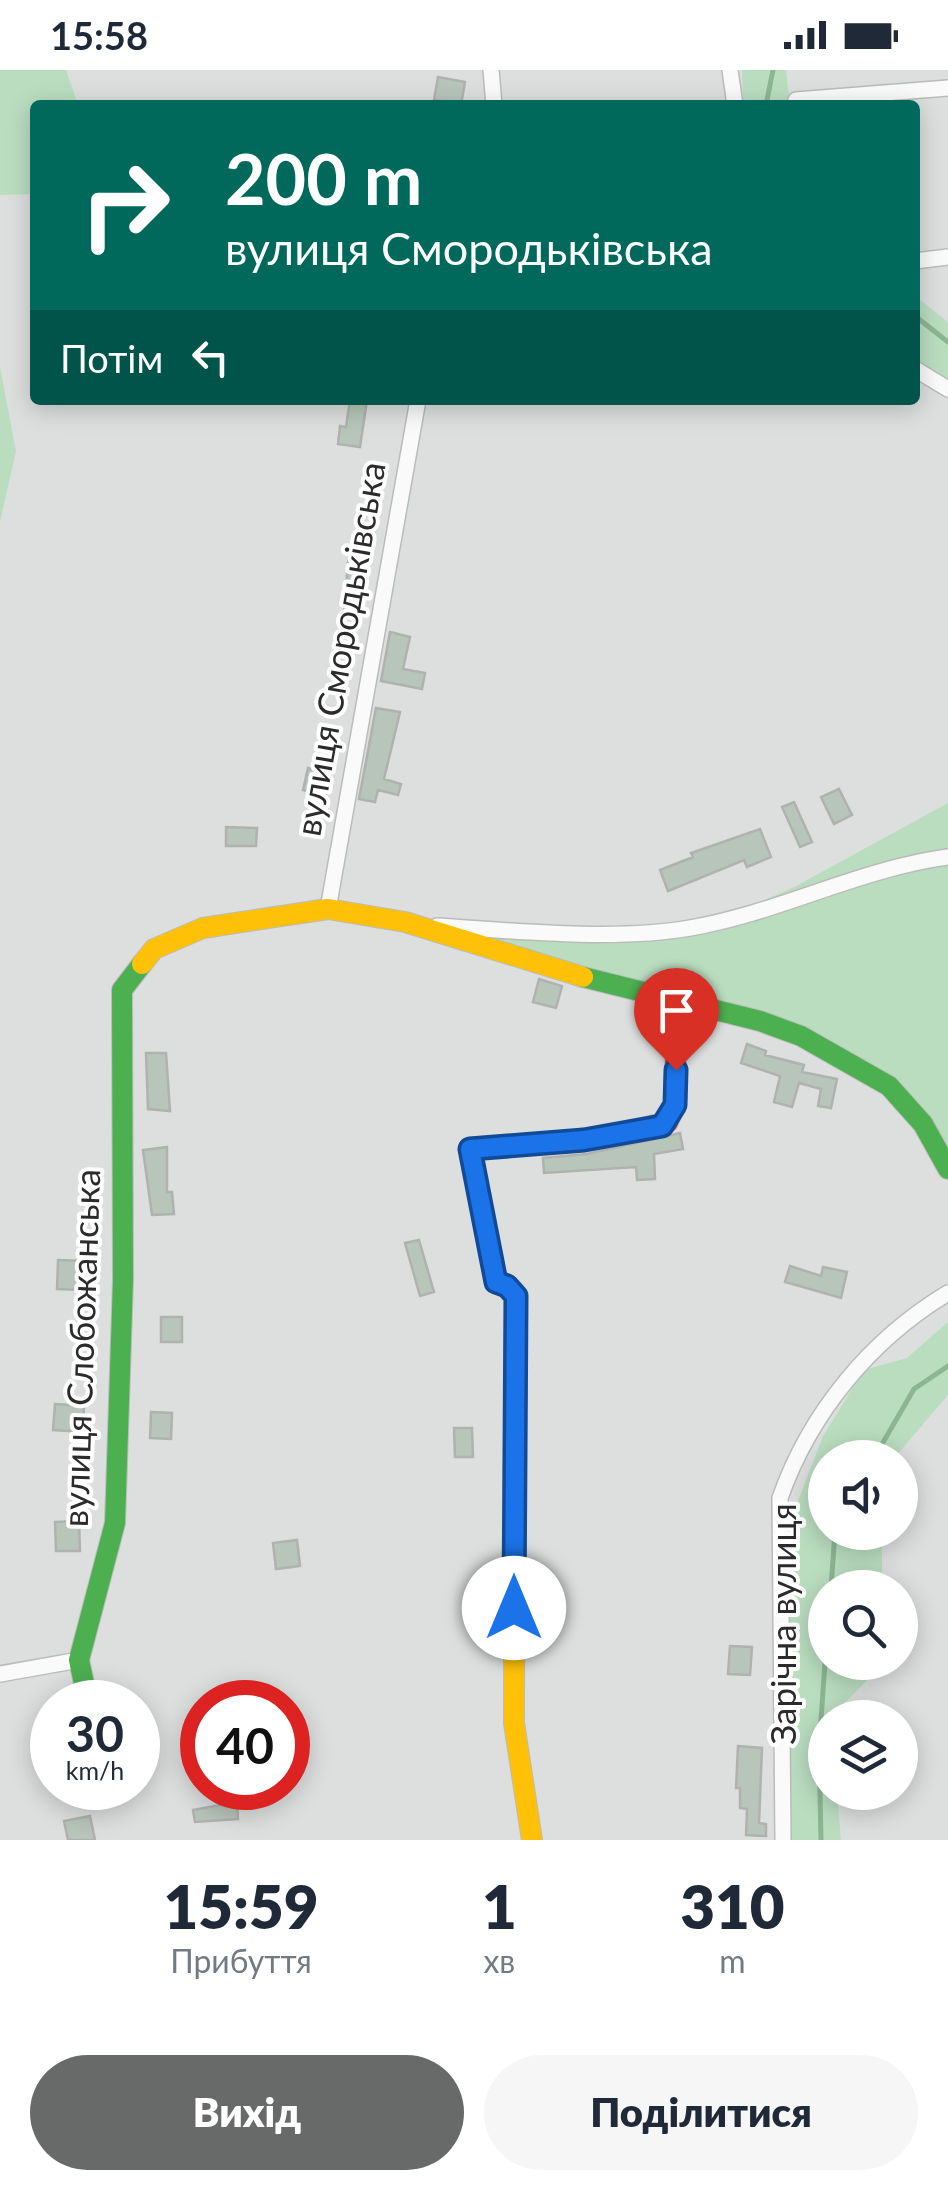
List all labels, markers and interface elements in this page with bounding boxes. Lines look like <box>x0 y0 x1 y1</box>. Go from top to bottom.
text: 15:58 <box>50 12 148 58</box>
text: 200 m <box>225 136 422 220</box>
icon: right <box>60 140 190 270</box>
text: вулиця Смородьківська <box>225 221 713 275</box>
icon: left <box>183 330 238 385</box>
text: Потім <box>60 335 163 381</box>
street label: вулиця Смородьківська <box>285 458 393 839</box>
pin <box>634 968 719 1071</box>
icon: arrive <box>649 983 704 1038</box>
street label: вулиця Слобожанська <box>53 1168 107 1528</box>
map controls <box>808 1440 918 1810</box>
button: sound <box>808 1440 918 1550</box>
street label: Зарічна вулиця <box>761 1503 803 1745</box>
position arrow <box>462 1556 566 1660</box>
button: search <box>808 1570 918 1680</box>
speed limit sign: 40 <box>180 1680 310 1810</box>
button: layers <box>808 1700 918 1810</box>
text: 30 <box>66 1703 124 1763</box>
text: km/h <box>66 1755 124 1785</box>
text: 15:59 <box>163 1870 319 1942</box>
text: 1 <box>482 1870 517 1942</box>
text: 310 <box>680 1870 785 1942</box>
text: Прибуття <box>170 1941 312 1980</box>
text: хв <box>483 1941 515 1980</box>
text: m <box>719 1941 746 1980</box>
button: Вихід <box>30 2055 464 2170</box>
button: Поділитися <box>484 2055 918 2170</box>

